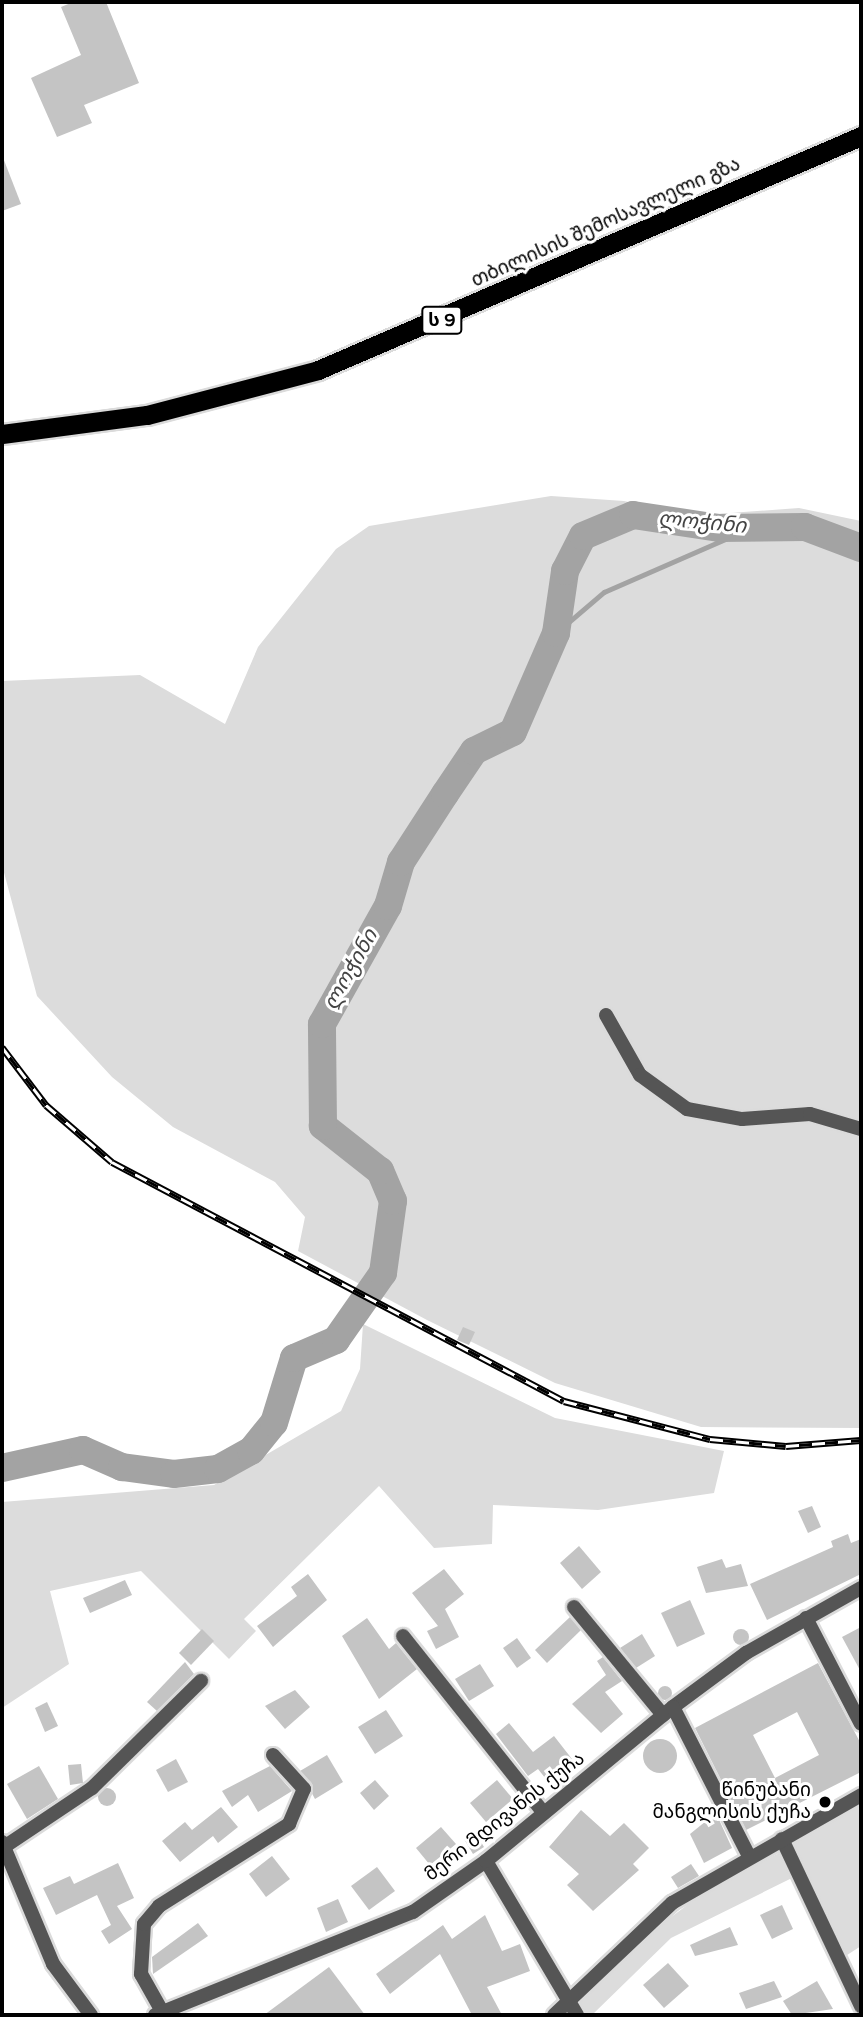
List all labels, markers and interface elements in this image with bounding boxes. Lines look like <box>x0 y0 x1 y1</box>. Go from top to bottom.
street label: თბილისის შემოსავლელი გზა <box>468 153 744 293</box>
road number: ს 9 <box>421 306 463 334</box>
water label: ლოჭინი <box>657 507 747 539</box>
water label: ლოჭინი <box>319 925 383 1015</box>
street label: მერი მდივანის ქუჩა <box>421 1747 589 1887</box>
place label: წინუბანი მანგლისის ქუჩა <box>652 1780 811 1824</box>
marker: წინუბანი მანგლისის ქუჩა <box>817 1794 833 1810</box>

